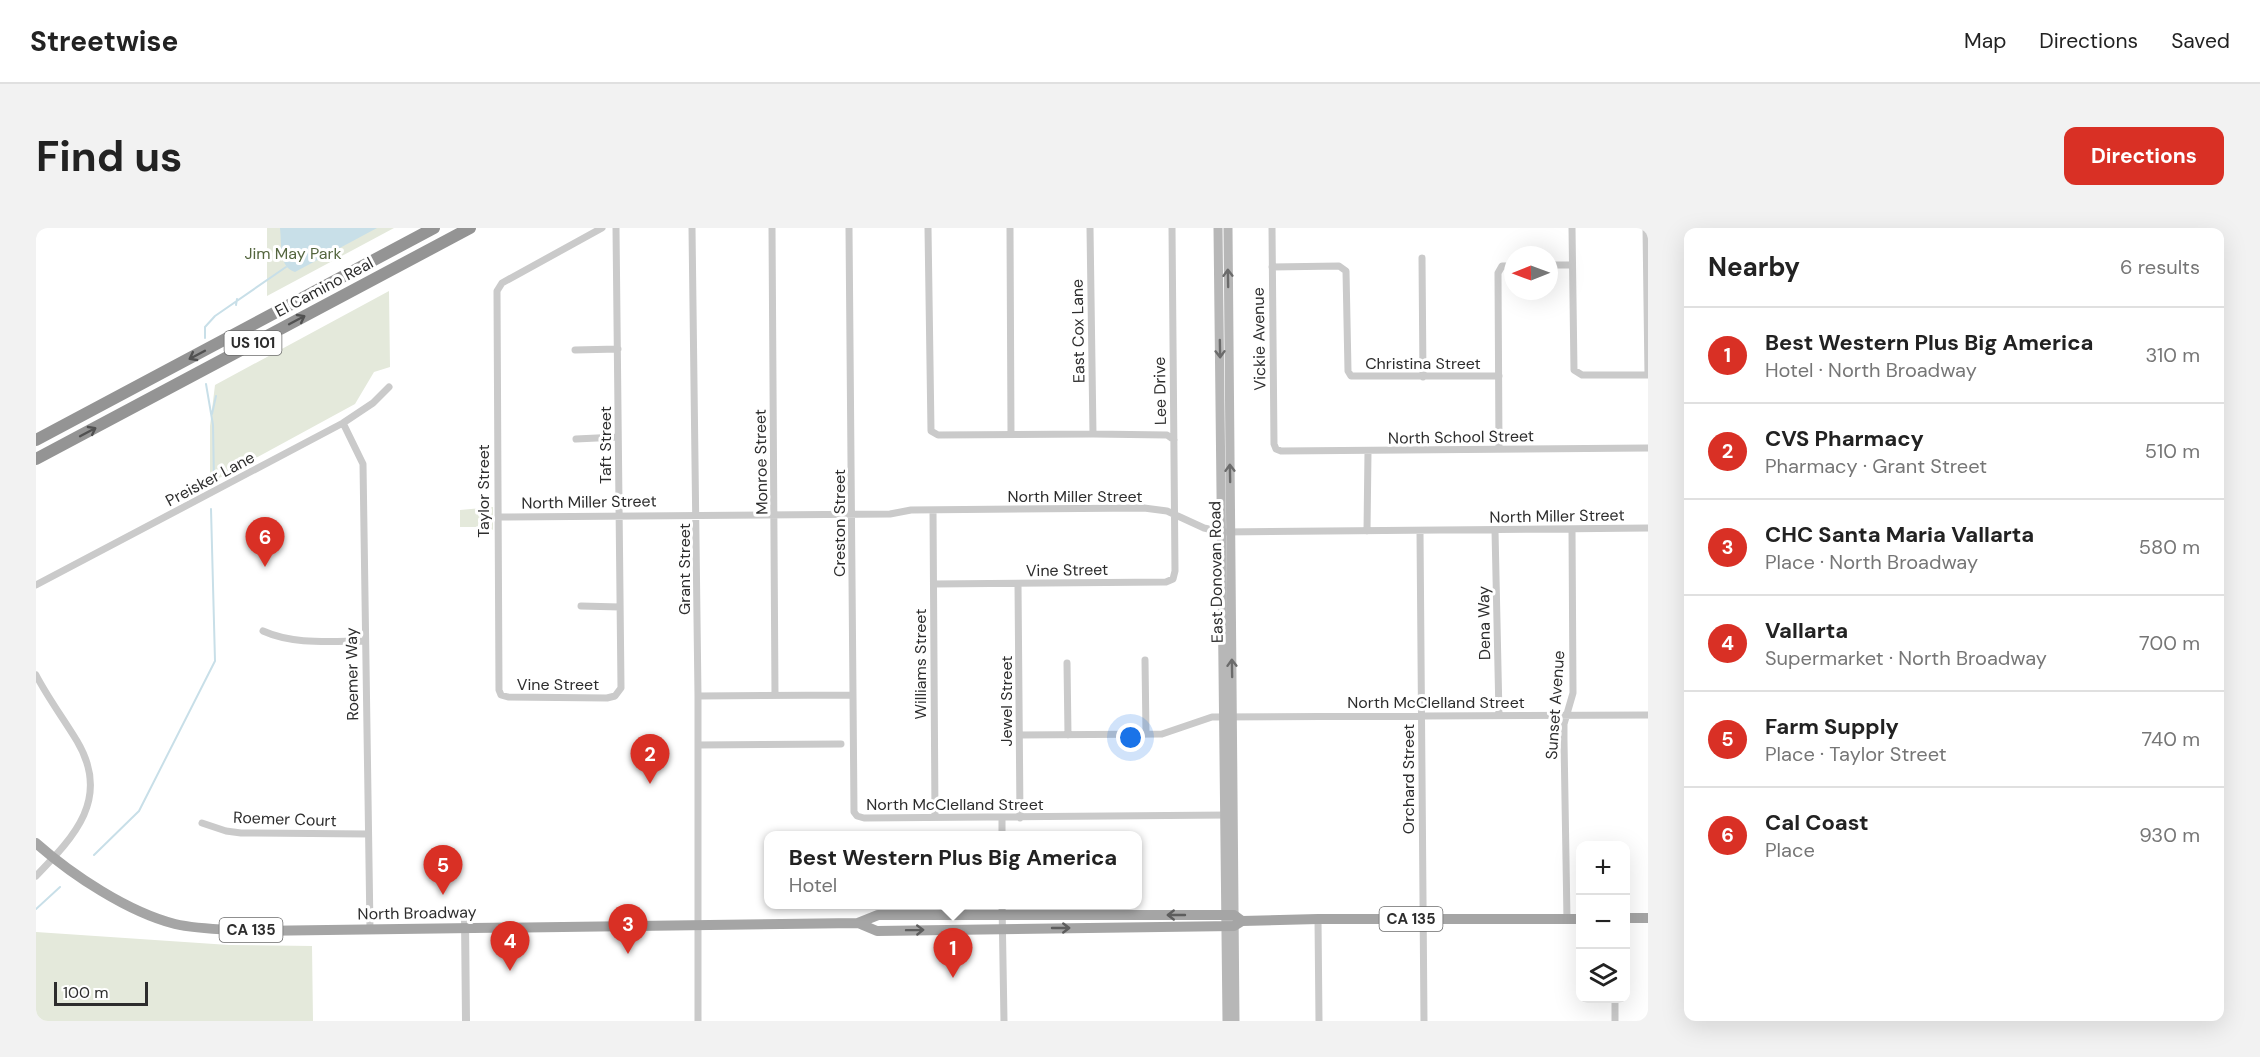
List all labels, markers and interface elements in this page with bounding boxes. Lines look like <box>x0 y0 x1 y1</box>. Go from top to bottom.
text: Streetwise <box>30 23 178 60</box>
text: Map <box>1964 27 2006 55</box>
text: Directions <box>2039 27 2138 55</box>
text: Saved <box>2171 27 2230 55</box>
button: Directions <box>2064 127 2224 185</box>
text: Find us <box>36 129 182 184</box>
park label: Jim May Park <box>244 243 342 264</box>
north arrow <box>1504 246 1558 300</box>
text: Nearby <box>1708 250 1800 284</box>
street label: El Camino Real <box>271 252 377 322</box>
text: 6 results <box>2120 254 2200 280</box>
one-way arrow <box>1222 268 1234 288</box>
street label: East Cox Lane <box>1067 279 1089 383</box>
street label: Vickie Avenue <box>1248 287 1270 391</box>
one-way arrow <box>287 314 305 325</box>
text: Best Western Plus Big America <box>1765 328 2093 357</box>
road number: US 101 <box>224 331 282 355</box>
one-way arrow <box>1214 339 1225 359</box>
text: 1 <box>1724 342 1731 368</box>
text: 310 m <box>2145 342 2200 368</box>
one-way arrow <box>189 349 206 361</box>
street label: Christina Street <box>1365 353 1481 374</box>
street label: Lee Drive <box>1149 357 1171 425</box>
text: Hotel · North Broadway <box>1765 357 1977 383</box>
street label: Taft Street <box>595 406 616 484</box>
street label: Monroe Street <box>750 409 772 515</box>
text: CVS Pharmacy <box>1765 424 1924 453</box>
street label: North School Street <box>1388 425 1534 449</box>
one-way arrow <box>78 426 96 437</box>
text: 2 <box>1722 438 1733 464</box>
text: 510 m <box>2145 438 2200 464</box>
street label: Taylor Street <box>473 444 494 538</box>
street label: Preisker Lane <box>162 447 258 511</box>
text: Pharmacy · Grant Street <box>1765 453 1987 479</box>
one-way arrow <box>1224 463 1236 483</box>
street label: Creston Street <box>829 469 850 577</box>
street label: North Miller Street <box>1007 486 1143 507</box>
street label: North Miller Street <box>521 490 657 514</box>
street label: East Donovan Road <box>1204 501 1228 643</box>
street label: North Miller Street <box>1489 504 1625 528</box>
pin: 6 <box>246 518 284 567</box>
text: CHC Santa Maria Vallarta <box>1765 520 2034 549</box>
street label: Grant Street <box>674 523 695 615</box>
text: 3 <box>1721 534 1734 560</box>
text: 580 m <box>2139 534 2200 560</box>
text: Place · North Broadway <box>1765 549 1978 575</box>
street label: Vine Street <box>1026 559 1108 581</box>
street label: Dena Way <box>1473 586 1495 660</box>
street label: Williams Street <box>910 609 931 719</box>
text: Vallarta <box>1765 616 1848 645</box>
street label: Roemer Way <box>341 627 363 721</box>
text: 4 <box>1721 630 1734 656</box>
text: 700 m <box>2139 630 2200 656</box>
text: Supermarket · North Broadway <box>1765 645 2047 671</box>
street label: Sunset Avenue <box>1541 650 1569 760</box>
street label: Jewel Street <box>996 656 1017 746</box>
one-way arrow <box>1226 658 1238 678</box>
street label: Vine Street <box>517 674 599 695</box>
street label: North McClelland Street <box>1347 692 1525 713</box>
text: Farm Supply <box>1765 712 1899 741</box>
your location <box>1116 723 1145 752</box>
street label: Orchard Street <box>1398 724 1419 834</box>
text: 5 <box>1721 726 1734 752</box>
text: 740 m <box>2142 726 2200 752</box>
pin: 2 <box>630 734 670 784</box>
text: Place · Taylor Street <box>1765 741 1947 767</box>
street label: North McClelland Street <box>866 794 1044 815</box>
street label: Roemer Court <box>233 807 337 831</box>
text: Cal Coast <box>1765 808 1869 837</box>
text: 6 <box>1721 822 1734 848</box>
text: 930 m <box>2139 822 2200 848</box>
popup <box>764 831 1142 909</box>
text: Place <box>1765 837 1815 863</box>
map controls <box>1576 841 1630 1003</box>
button: + <box>1576 841 1630 895</box>
text: Best Western Plus Big America <box>789 843 1117 872</box>
pin: 5 <box>424 846 462 895</box>
text: Hotel <box>789 872 837 898</box>
button: − <box>1576 895 1630 949</box>
street label: North Broadway <box>357 901 477 925</box>
pin: 3 <box>608 904 648 954</box>
road number: CA 135 <box>1380 907 1442 931</box>
one-way arrow <box>1166 909 1186 921</box>
road number: CA 135 <box>220 918 282 942</box>
pin: 4 <box>490 922 530 971</box>
one-way arrow <box>1051 922 1071 934</box>
one-way arrow <box>904 924 924 936</box>
pin: 1 <box>934 928 972 978</box>
button: layers <box>1576 949 1630 1003</box>
scale bar <box>54 979 148 1006</box>
text: 100 m <box>63 982 108 1003</box>

